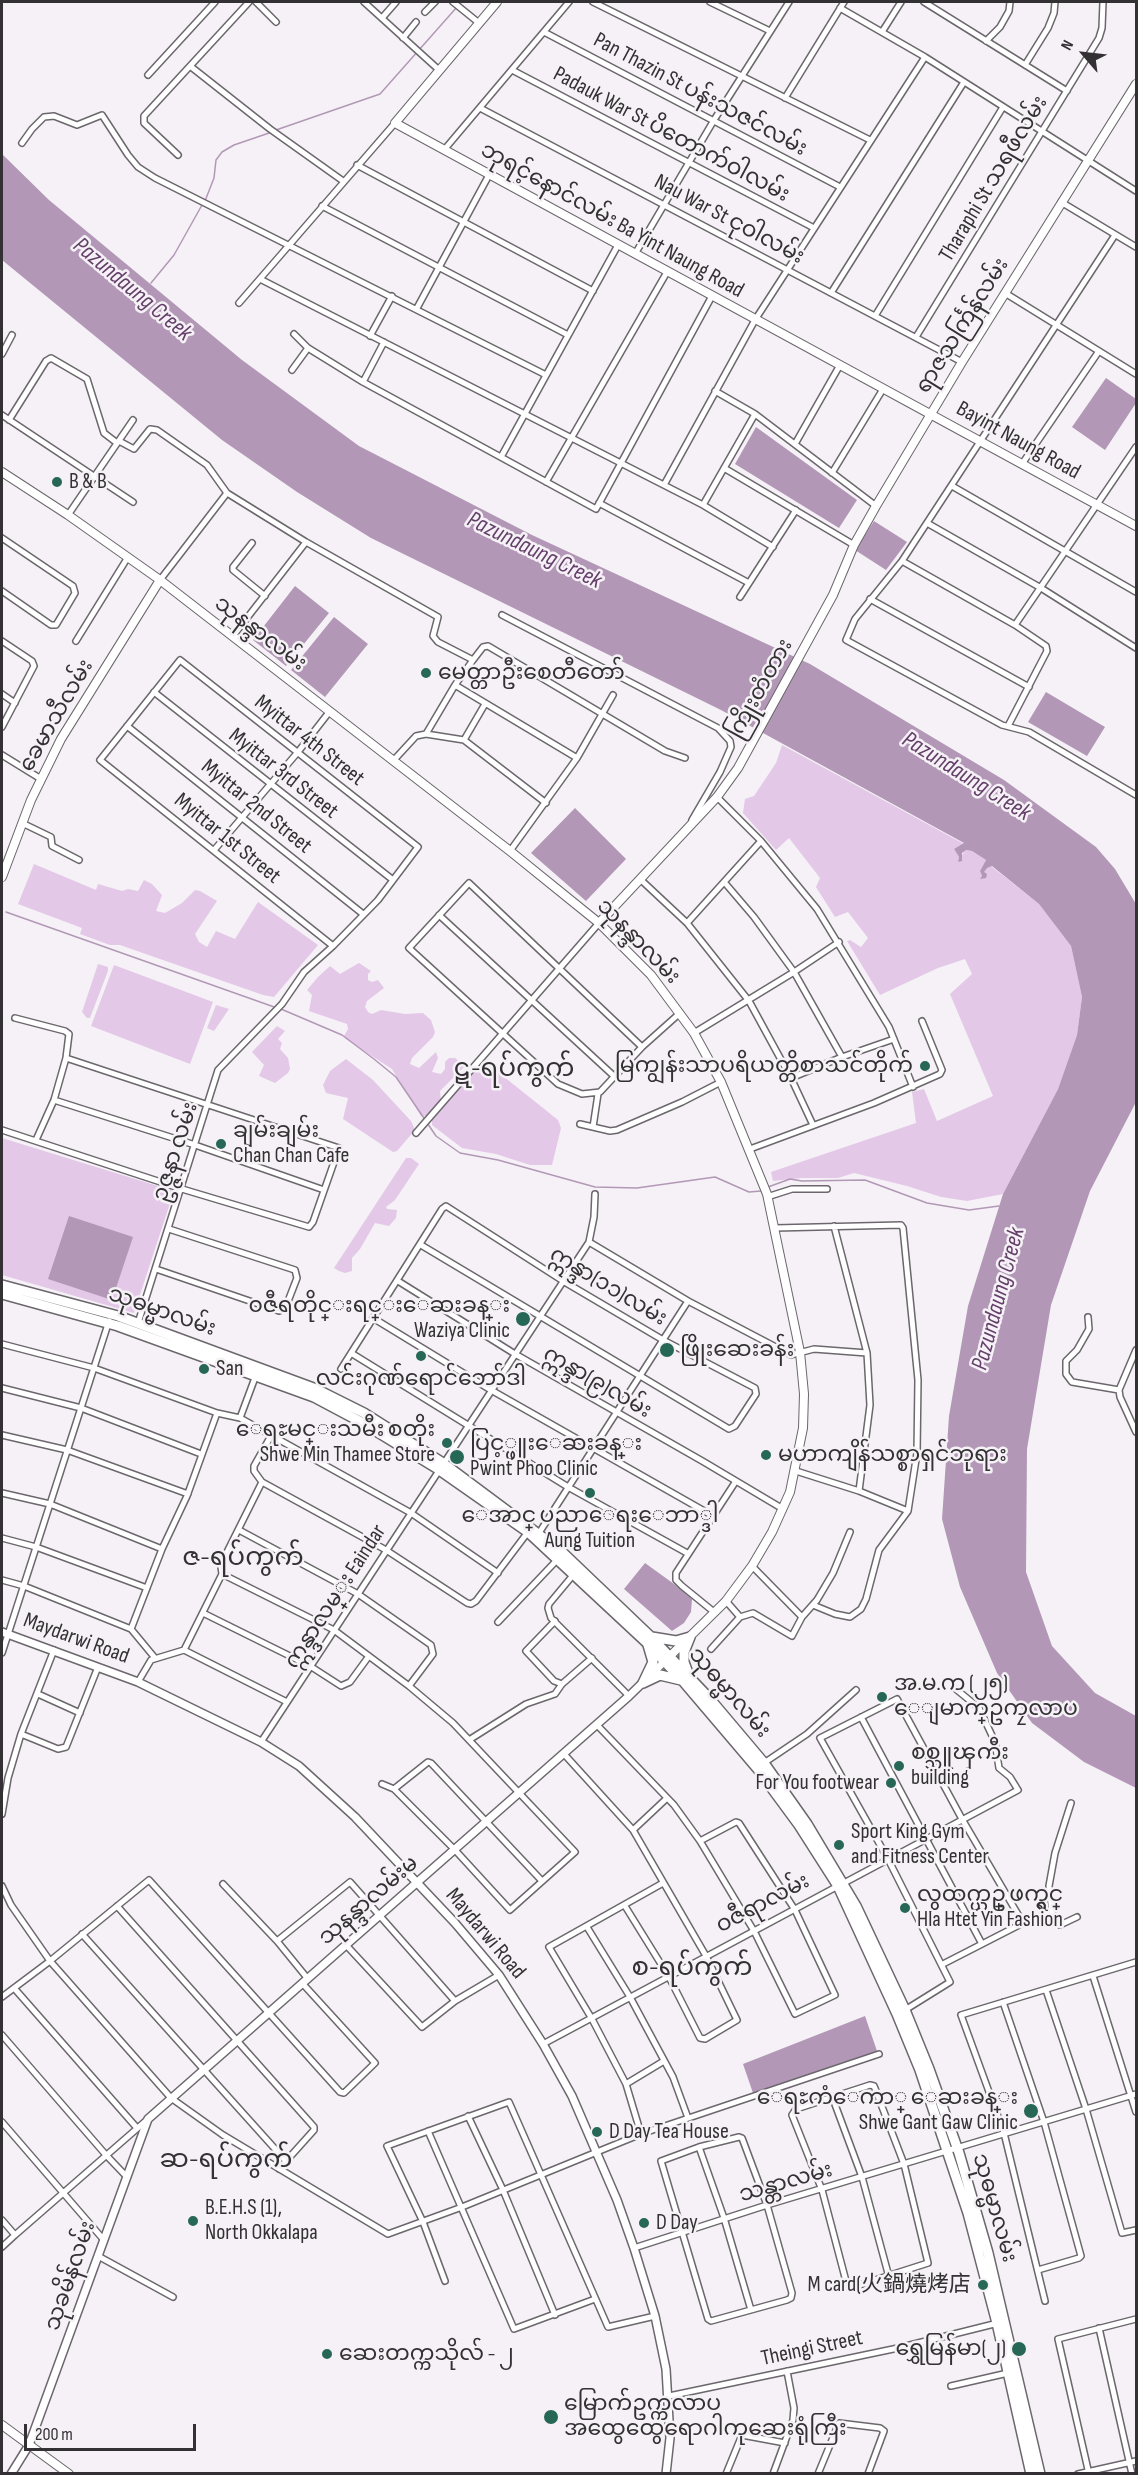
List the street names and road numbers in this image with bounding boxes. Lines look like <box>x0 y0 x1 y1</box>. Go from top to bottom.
street label: Pan Thazin St ပန်းသဇင်လမ်း <box>589 27 811 163</box>
street label: Padauk War St ပိတောက်ဝါလမ်း <box>548 61 794 209</box>
street label: Tharaphi St သရဖီလမ်း <box>934 91 1054 267</box>
street label: ဘုရင့်နောင်လမ်း Ba Yint Naung Road <box>476 138 748 304</box>
street label: Nau War St ငုဝါလမ်း <box>649 169 809 271</box>
street label: ရာဇသင်္ကြန်လမ်း <box>911 253 1015 399</box>
street label: Bayint Naung Road <box>951 396 1085 486</box>
street label: သုနန္ဒာလမ်း <box>209 591 311 677</box>
street label: ကြိုးတံတား <box>723 634 799 744</box>
street label: ခေမာသီလမ်း <box>14 655 100 777</box>
street label: Myittar 4th Street <box>249 690 369 792</box>
street label: Myittar 3rd Street <box>223 723 343 825</box>
street label: Myittar 2nd Street <box>195 754 317 860</box>
street label: Myittar 1st Street <box>168 788 286 890</box>
street label: သုနန္ဒာလမ်း <box>591 894 685 990</box>
street label: ဥဇ္ဇနာ လမ်း <box>148 1099 204 1205</box>
street label: ဣန္ဒာ(၁၁)လမ်း <box>545 1242 671 1332</box>
street label: သုဓမ္မာလမ်း <box>105 1281 219 1343</box>
street label: ဣန္ဒာ(၉)လမ်း <box>538 1341 656 1425</box>
street label: ဣန္ဒာလမ္း Eaindar <box>280 1520 392 1674</box>
street label: Maydarwi Road <box>20 1608 132 1670</box>
street label: သုဓမ္မာလမ်း <box>682 1642 776 1744</box>
street label: သုနန္ဒာလမ်းမ <box>314 1851 424 1951</box>
street label: ဝဇီရာလမ်း <box>712 1868 814 1940</box>
street label: Maydarwi Road <box>439 1883 531 1985</box>
street label: သုဓမ္မာလမ်း <box>966 2151 1022 2265</box>
street label: သန္တာလမ်း <box>736 2157 836 2209</box>
street label: သုခမိန်လမ်း <box>40 2218 102 2334</box>
street label: Theingi Street <box>759 2325 865 2373</box>

